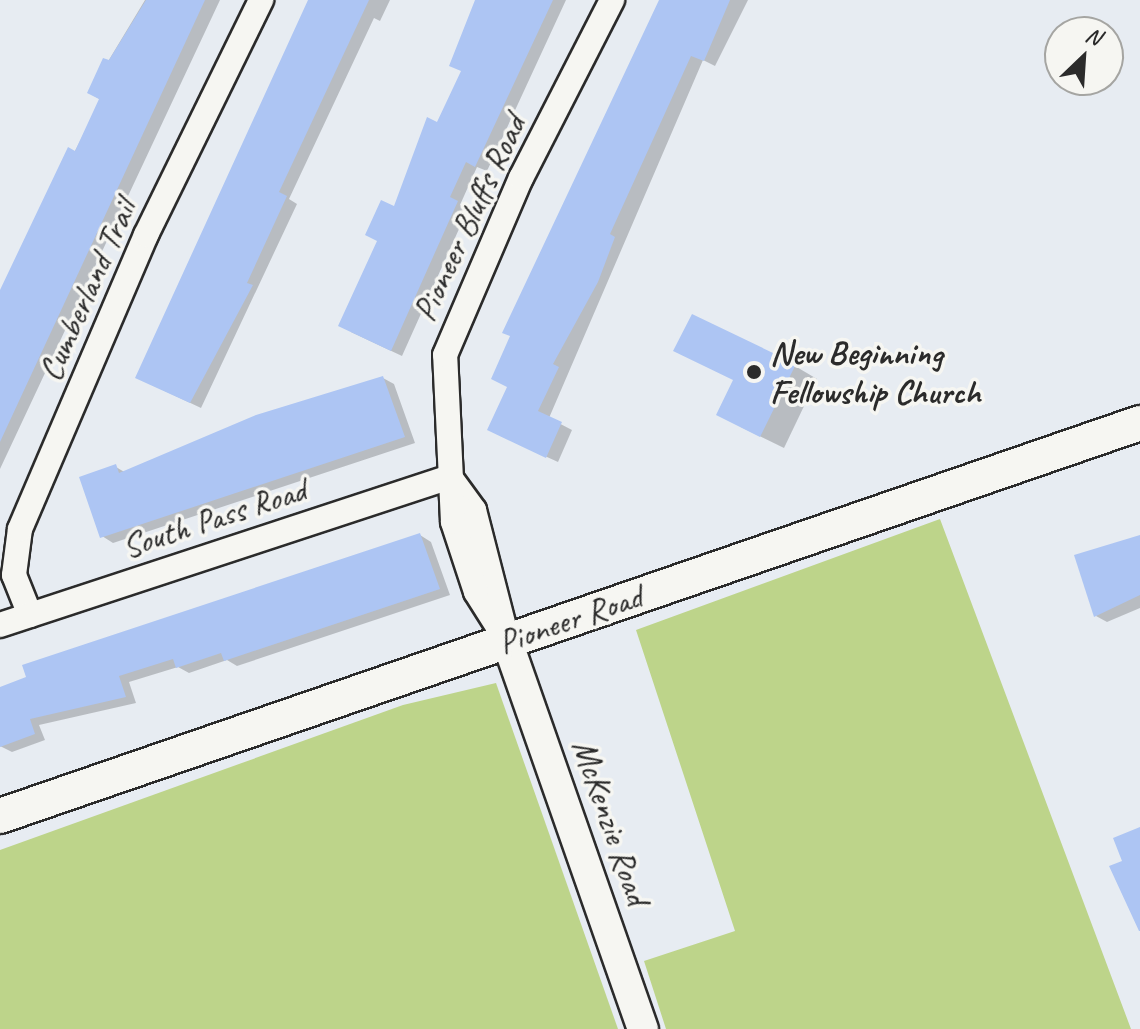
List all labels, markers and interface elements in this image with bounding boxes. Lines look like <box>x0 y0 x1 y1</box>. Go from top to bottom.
north arrow <box>1044 16 1124 96</box>
text: N <box>1081 20 1105 52</box>
street label: Pioneer Bluffs Road <box>404 109 534 327</box>
street label: Cumberland Trail <box>29 193 145 387</box>
place label: New Beginning Fellowship Church <box>770 332 981 412</box>
marker: New Beginning Fellowship Church <box>745 363 763 381</box>
street label: South Pass Road <box>116 469 312 567</box>
street label: Pioneer Road <box>493 575 647 663</box>
street label: McKenzie Road <box>564 734 658 910</box>

